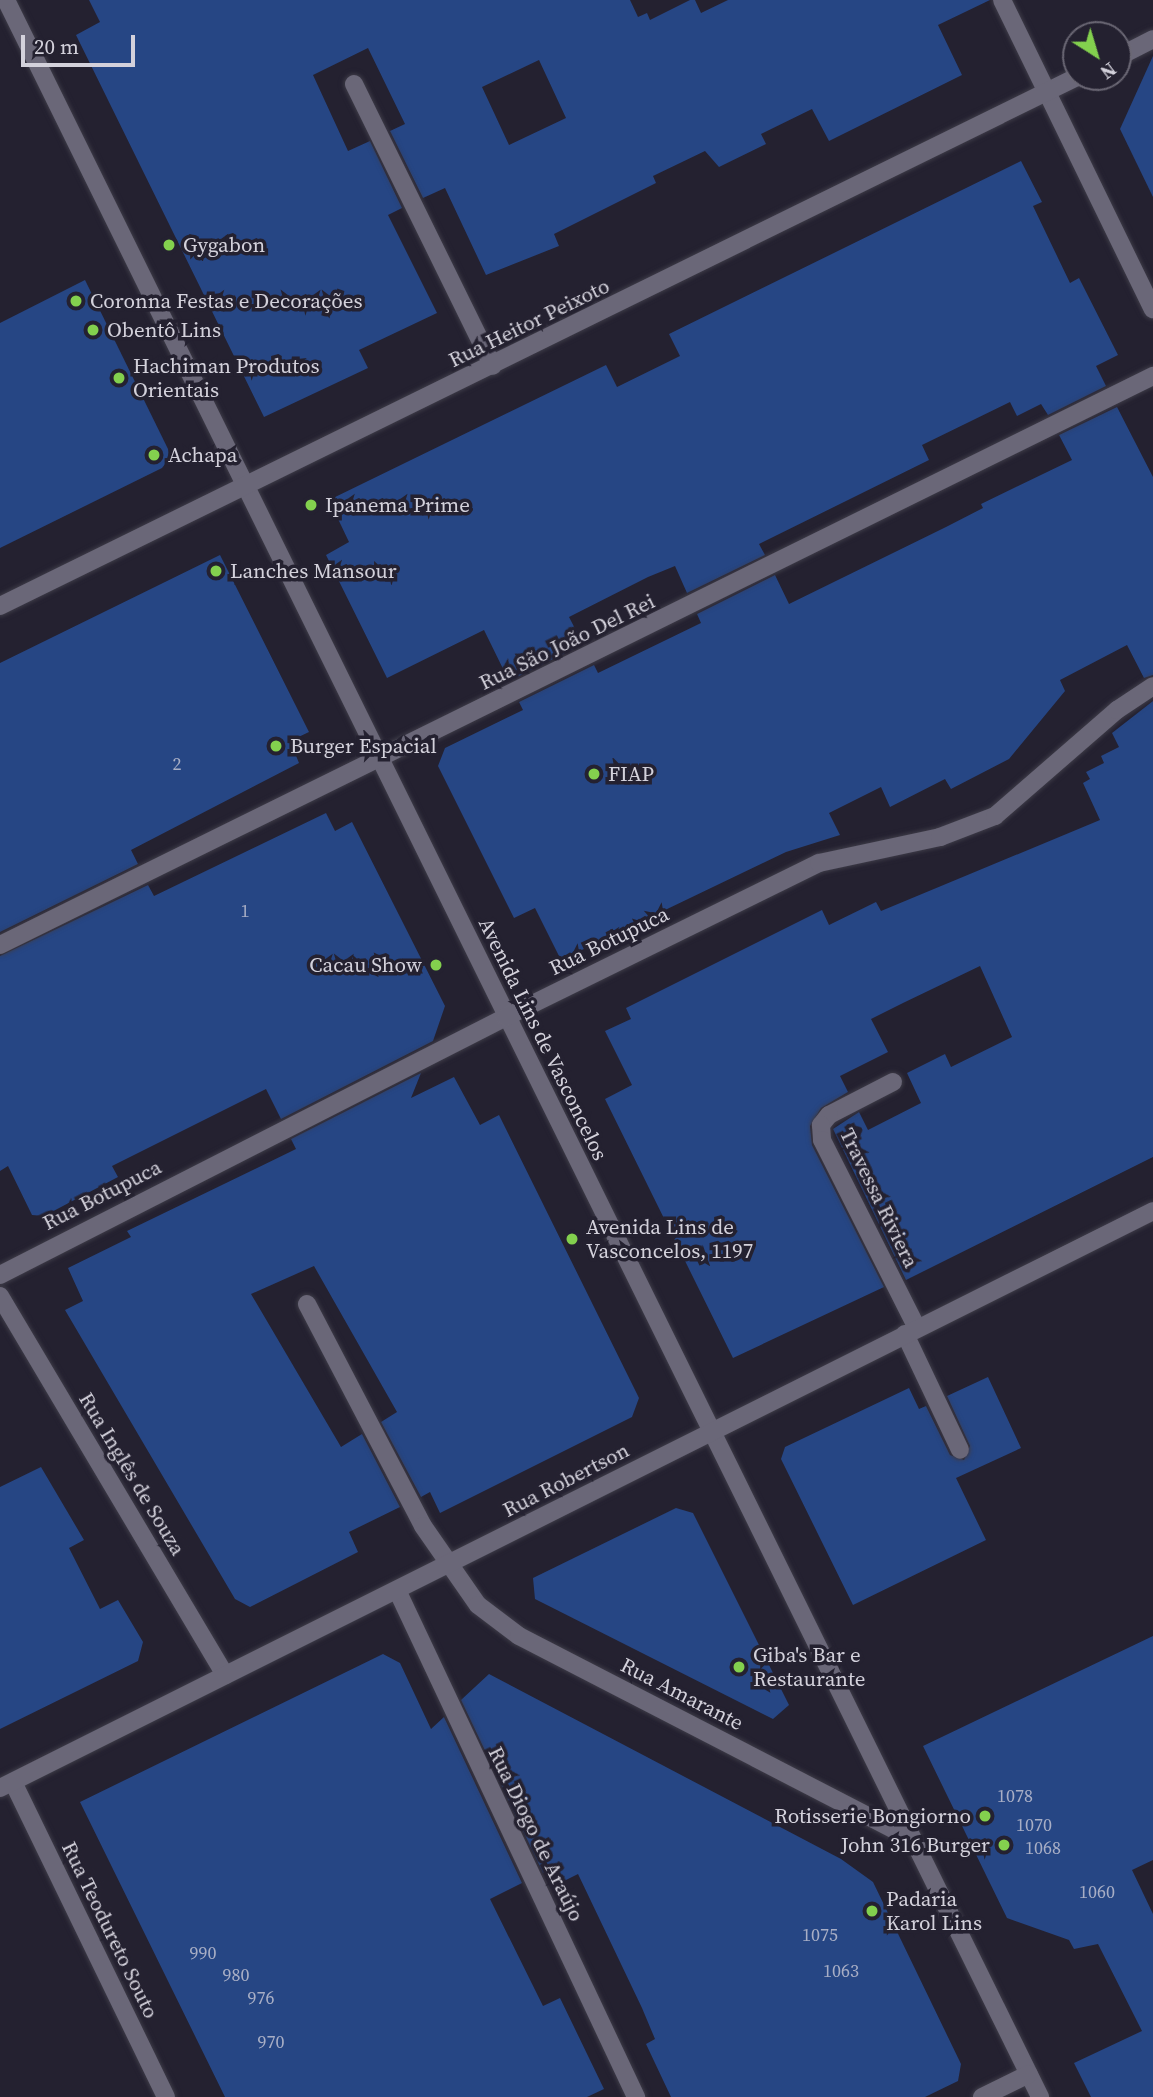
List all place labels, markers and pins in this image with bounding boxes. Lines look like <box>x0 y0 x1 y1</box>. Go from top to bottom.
place label: Gygabon <box>183 232 265 258</box>
marker: Gygabon <box>161 237 177 253</box>
place label: Coronna Festas e Decorações <box>90 288 363 314</box>
marker: Coronna Festas e Decorações <box>68 293 84 309</box>
place label: Obentô Lins <box>107 317 221 343</box>
marker: Obentô Lins <box>85 322 101 338</box>
place label: Hachiman Produtos Orientais <box>133 353 320 403</box>
marker: Hachiman Produtos Orientais <box>111 370 127 386</box>
place label: Achapa <box>168 442 237 468</box>
marker: Achapa <box>146 447 162 463</box>
place label: Ipanema Prime <box>325 492 470 518</box>
marker: Ipanema Prime <box>303 497 319 513</box>
place label: Lanches Mansour <box>230 558 397 584</box>
marker: Lanches Mansour <box>208 563 224 579</box>
place label: Burger Espacial <box>290 733 437 759</box>
marker: Burger Espacial <box>268 738 284 754</box>
place label: FIAP <box>608 761 654 787</box>
marker: FIAP <box>586 766 602 782</box>
place label: Cacau Show <box>309 952 422 978</box>
marker: Cacau Show <box>428 957 444 973</box>
place label: Avenida Lins de Vasconcelos, 1197 <box>586 1214 753 1264</box>
marker: Avenida Lins de Vasconcelos, 1197 <box>564 1231 580 1247</box>
place label: Giba's Bar e Restaurante <box>753 1642 865 1692</box>
marker: Giba's Bar e Restaurante <box>731 1659 747 1675</box>
place label: Rotisserie Bongiorno <box>774 1803 971 1829</box>
marker: Rotisserie Bongiorno <box>977 1808 993 1824</box>
place label: John 316 Burger <box>841 1832 990 1858</box>
marker: John 316 Burger <box>996 1837 1012 1853</box>
place label: Padaria Karol Lins <box>886 1886 982 1936</box>
marker: Padaria Karol Lins <box>864 1903 880 1919</box>

